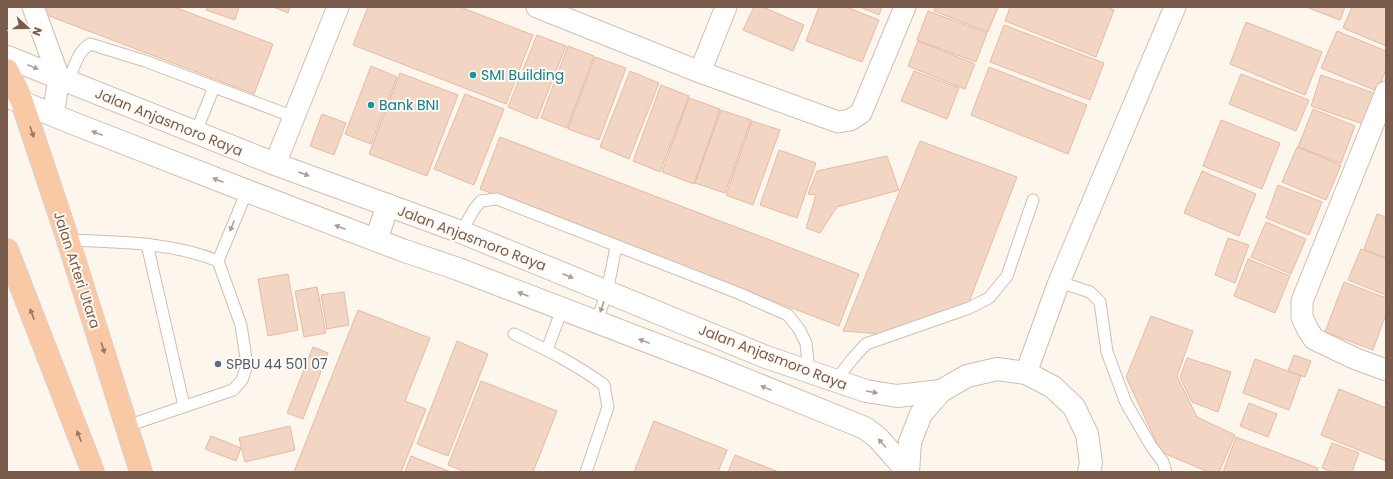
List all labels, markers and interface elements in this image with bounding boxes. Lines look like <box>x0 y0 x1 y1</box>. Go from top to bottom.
north arrow <box>8 8 48 48</box>
text: N <box>28 25 46 38</box>
one-way arrow <box>27 65 39 71</box>
place label: SMI Building <box>481 65 564 85</box>
marker: SMI Building <box>468 70 478 80</box>
street label: Jalan Anjasmoro Raya <box>92 83 246 161</box>
place label: Bank BNI <box>379 95 439 115</box>
marker: Bank BNI <box>366 100 376 110</box>
one-way arrow <box>29 126 35 138</box>
one-way arrow <box>91 130 103 136</box>
one-way arrow <box>298 172 310 178</box>
one-way arrow <box>212 177 224 183</box>
street label: Jalan Anjasmoro Raya <box>395 200 549 276</box>
street label: Jalan Arteri Utara <box>49 209 105 331</box>
one-way arrow <box>229 221 235 233</box>
one-way arrow <box>334 223 346 229</box>
one-way arrow <box>562 273 574 279</box>
one-way arrow <box>518 291 529 297</box>
one-way arrow <box>598 302 604 314</box>
one-way arrow <box>28 308 34 320</box>
street label: Jalan Anjasmoro Raya <box>696 319 850 395</box>
one-way arrow <box>638 337 650 343</box>
one-way arrow <box>100 343 106 355</box>
place label: SPBU 44 501 07 <box>226 354 328 374</box>
marker: SPBU 44 501 07 <box>213 359 223 369</box>
one-way arrow <box>759 384 771 390</box>
one-way arrow <box>866 389 878 395</box>
one-way arrow <box>75 429 81 441</box>
one-way arrow <box>877 438 887 448</box>

